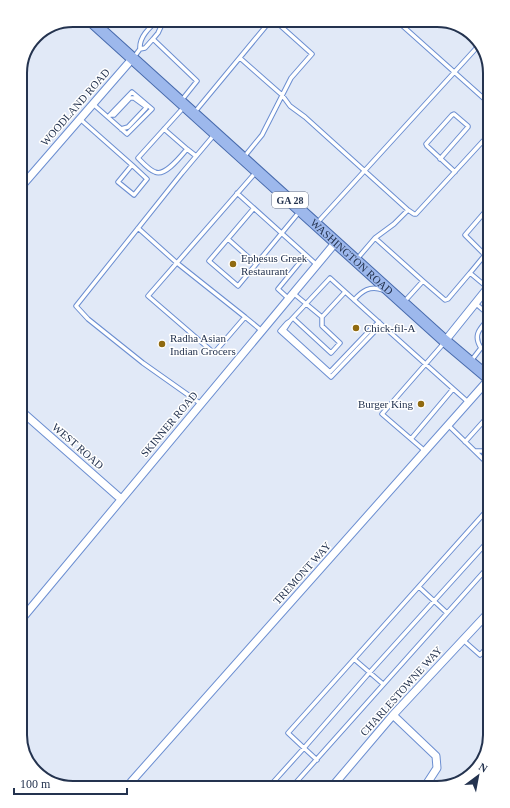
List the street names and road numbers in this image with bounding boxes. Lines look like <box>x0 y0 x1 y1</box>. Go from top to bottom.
street label: WOODLAND ROAD <box>38 66 112 148</box>
road number: GA 28 <box>272 192 308 208</box>
street label: WASHINGTON ROAD <box>308 216 396 297</box>
street label: SKINNER ROAD <box>138 389 200 459</box>
street label: WEST ROAD <box>50 421 106 471</box>
street label: TREMONT WAY <box>271 539 333 607</box>
street label: CHARLESTOWNE WAY <box>358 644 444 738</box>

